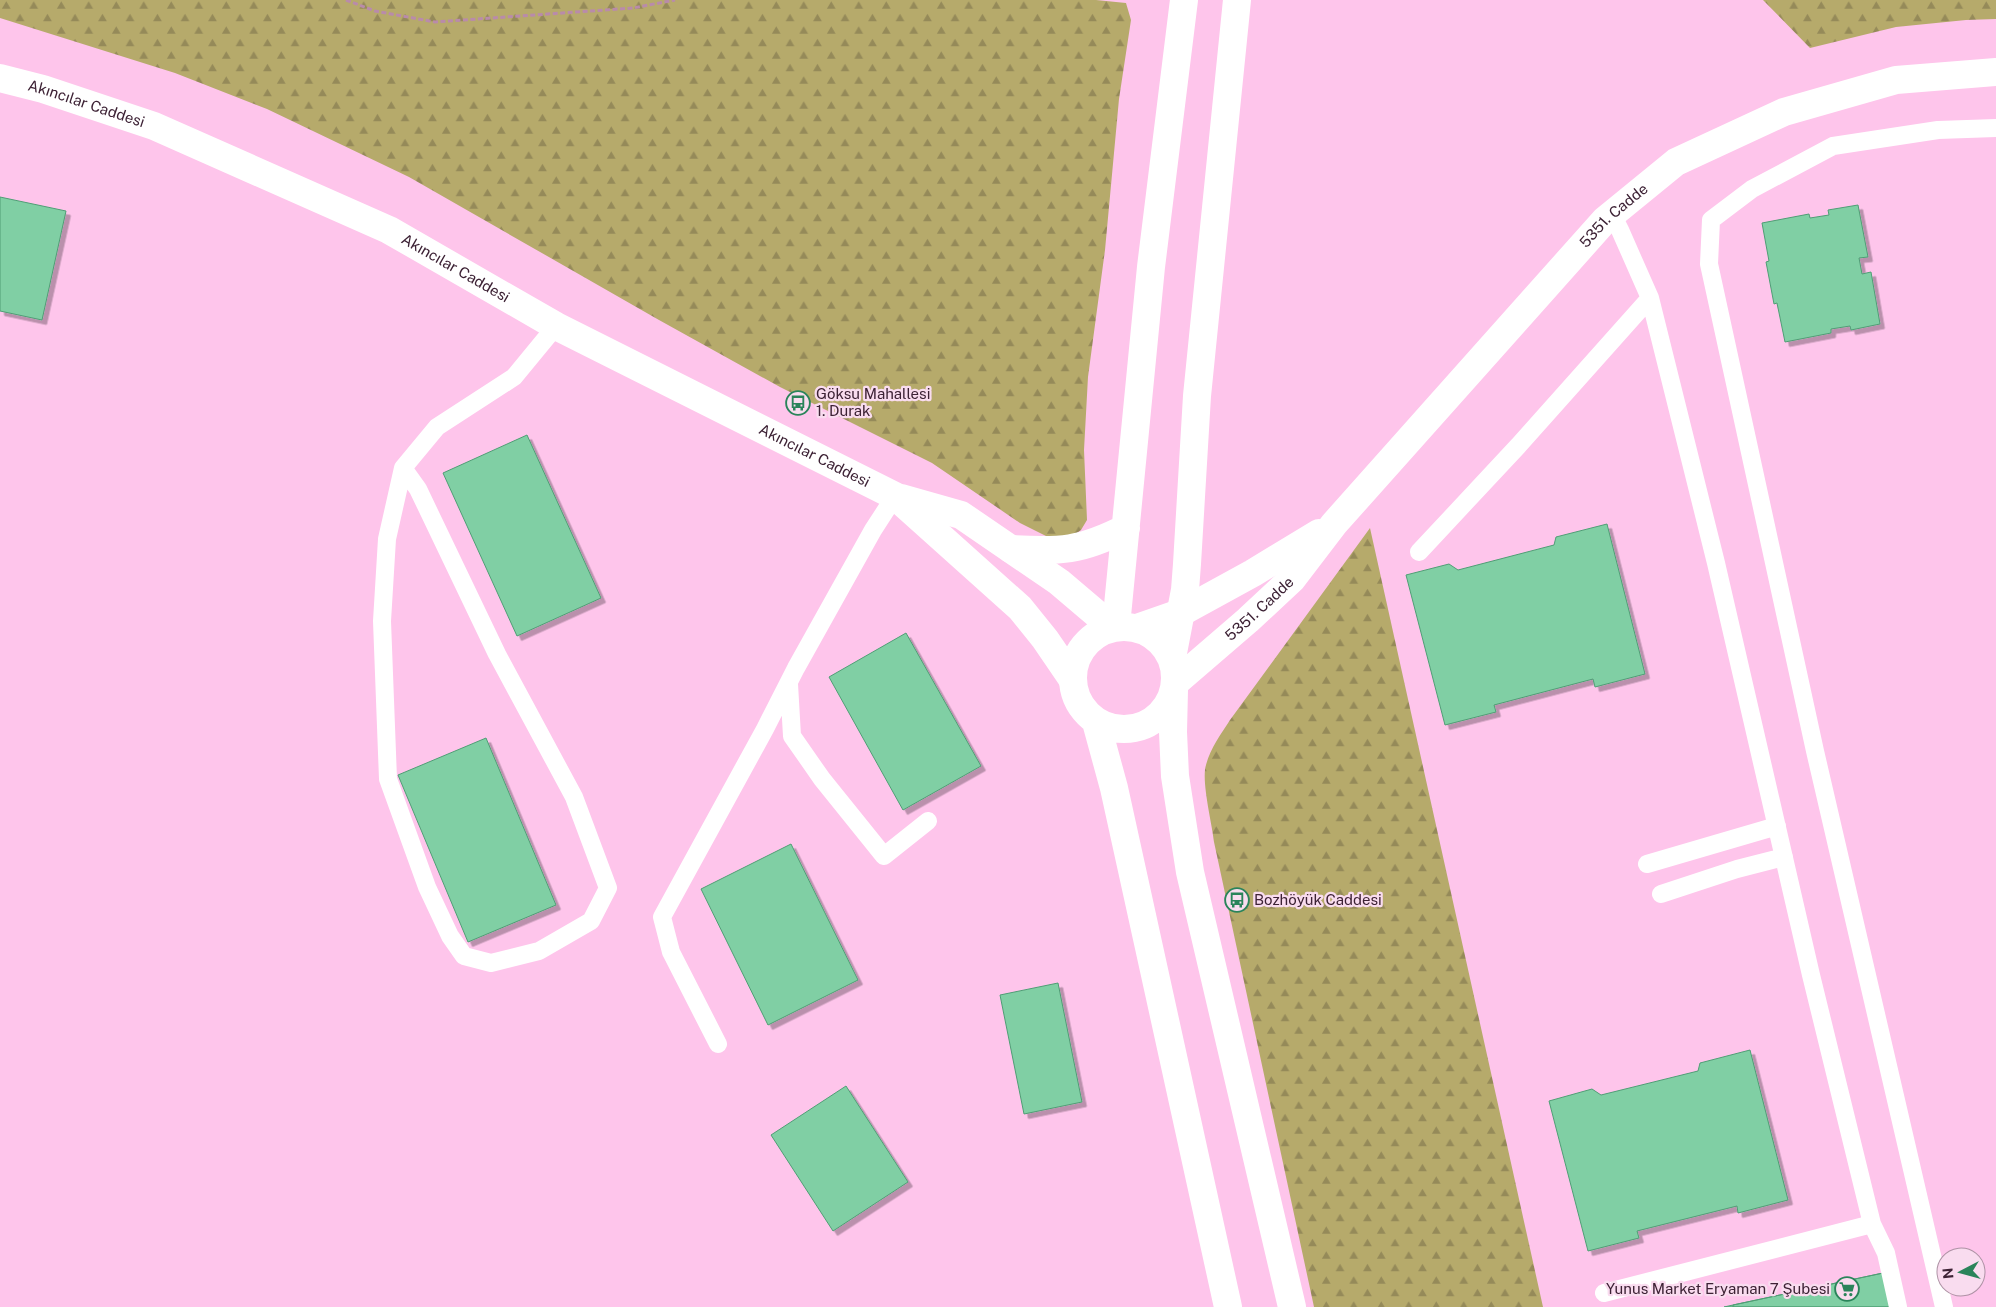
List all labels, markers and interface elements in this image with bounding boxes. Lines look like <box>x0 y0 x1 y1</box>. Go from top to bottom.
street label: Akıncılar Caddesi <box>26 76 147 130</box>
street label: 5351. Cadde <box>1576 180 1651 251</box>
street label: Akıncılar Caddesi <box>399 230 513 305</box>
place label: Göksu Mahallesi 1. Durak <box>816 385 930 419</box>
bus stop icon: Göksu Mahallesi 1. Durak <box>785 390 811 416</box>
street label: Akıncılar Caddesi <box>756 420 873 490</box>
street label: 5351. Cadde <box>1221 573 1297 644</box>
bus stop icon: Bozhöyük Caddesi <box>1224 887 1250 913</box>
place label: Bozhöyük Caddesi <box>1254 891 1382 908</box>
north arrow <box>1936 1247 1986 1297</box>
text: N <box>1940 1267 1957 1280</box>
supermarket icon: Yunus Market Eryaman 7 Şubesi <box>1834 1276 1860 1302</box>
place label: Yunus Market Eryaman 7 Şubesi <box>1606 1280 1830 1297</box>

